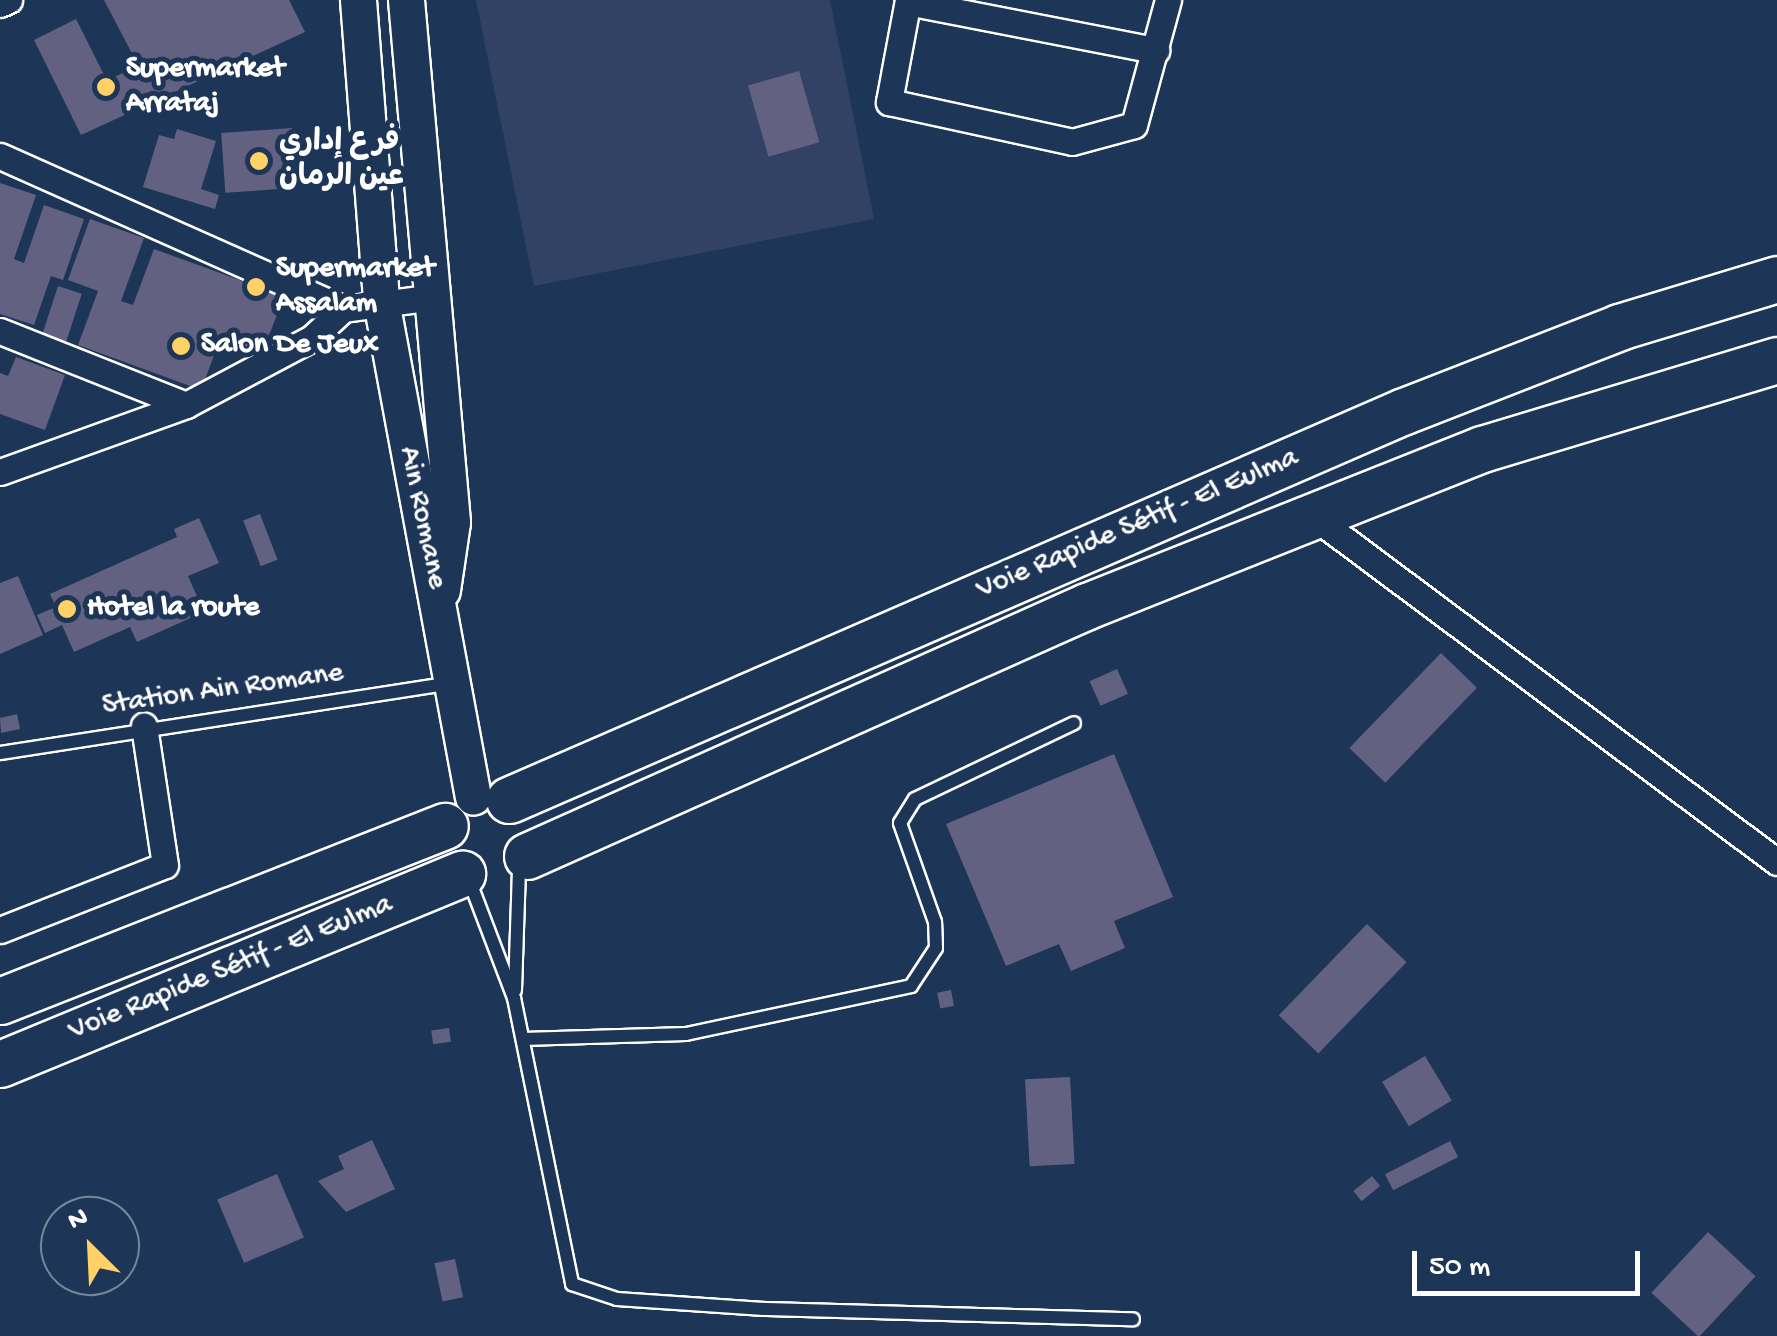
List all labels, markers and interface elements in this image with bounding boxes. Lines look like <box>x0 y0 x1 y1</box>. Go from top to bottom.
place label: Supermarket Arrataj <box>126 52 285 122</box>
marker: Supermarket Arrataj <box>95 76 117 98</box>
place label: فرع إداري عين الرمان <box>279 126 404 196</box>
marker: فرع إداري عين الرمان <box>248 150 270 172</box>
place label: Supermarket Assalam <box>276 252 435 322</box>
marker: Supermarket Assalam <box>245 276 267 298</box>
place label: Salon De Jeux <box>201 328 378 364</box>
marker: Salon De Jeux <box>170 335 192 357</box>
street label: Voie Rapide Sétif - El Eulma <box>972 441 1304 609</box>
street label: Ain Romane <box>388 444 454 592</box>
place label: Hotel la route <box>87 591 260 627</box>
marker: Hotel la route <box>56 598 78 620</box>
street label: Station Ain Romane <box>100 656 346 726</box>
street label: Voie Rapide Sétif - El Eulma <box>64 888 398 1050</box>
north arrow <box>40 1196 140 1296</box>
text: N <box>63 1201 93 1239</box>
scale bar <box>1417 1231 1644 1293</box>
text: 50 m <box>1429 1251 1490 1286</box>

